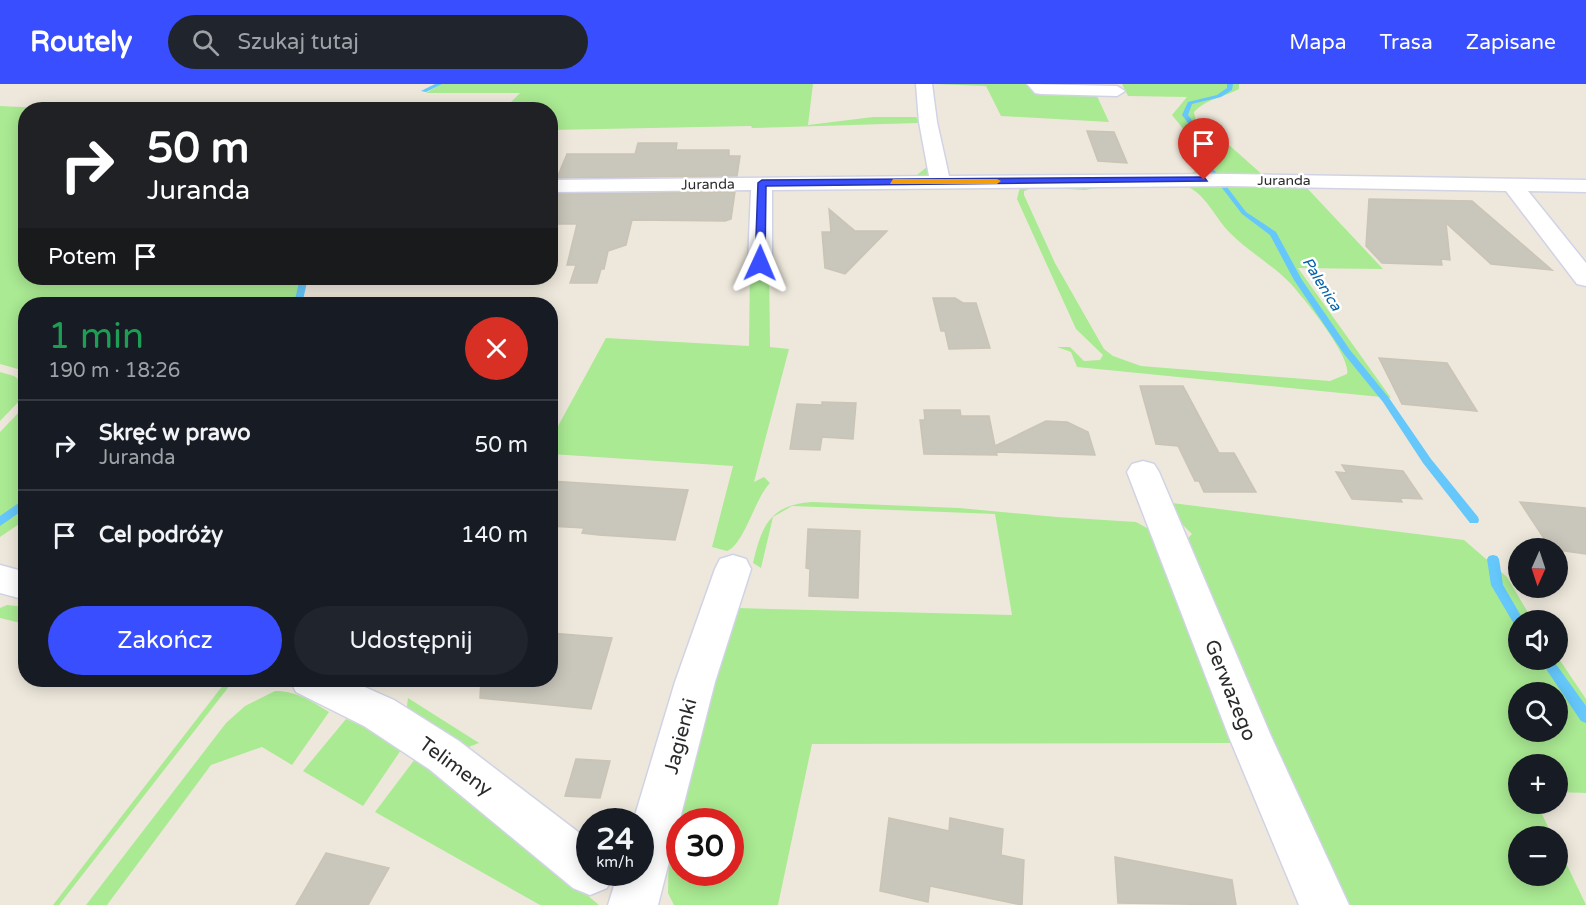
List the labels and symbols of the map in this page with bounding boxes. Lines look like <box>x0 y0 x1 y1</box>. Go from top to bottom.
pin <box>1178 118 1229 180</box>
street label: Juranda <box>1257 172 1311 189</box>
street label: Juranda <box>681 176 735 193</box>
position arrow <box>728 231 792 295</box>
water label: Palenica <box>1299 254 1346 315</box>
north arrow <box>1508 538 1568 598</box>
street label: Gerwazego <box>1199 636 1261 745</box>
street label: Jagienki <box>659 696 703 777</box>
street label: Telimeny <box>414 732 497 802</box>
speed limit sign: 30 <box>666 808 744 886</box>

